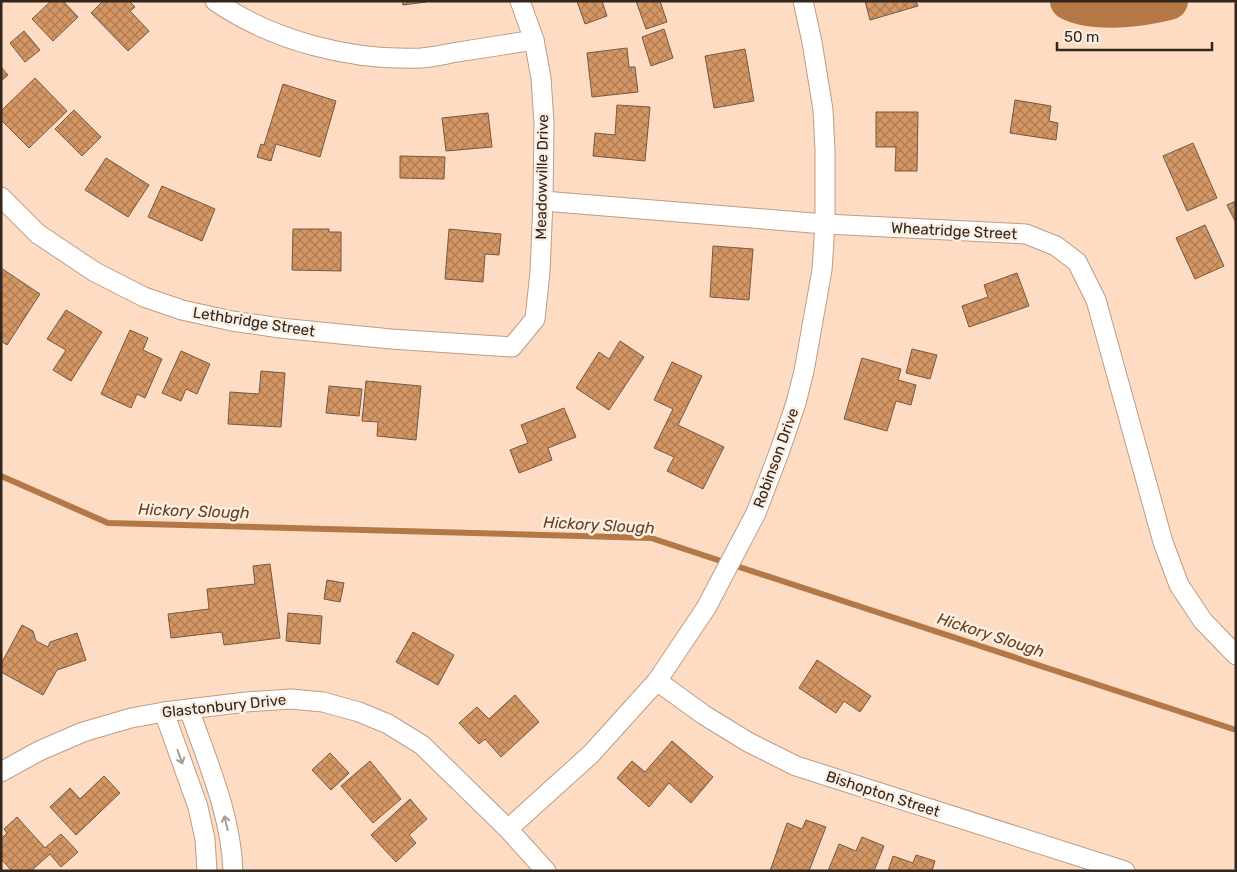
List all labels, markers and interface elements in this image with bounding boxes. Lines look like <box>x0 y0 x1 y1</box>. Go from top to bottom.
scale bar <box>1057 20 1212 52</box>
text: 50 m <box>1064 28 1099 46</box>
street label: Meadowville Drive <box>532 114 552 240</box>
street label: Wheatridge Street <box>890 219 1018 243</box>
street label: Lethbridge Street <box>192 303 316 341</box>
street label: Robinson Drive <box>750 406 802 510</box>
water label: Hickory Slough <box>138 500 250 522</box>
water label: Hickory Slough <box>543 513 655 537</box>
water label: Hickory Slough <box>935 609 1047 661</box>
street label: Glastonbury Drive <box>161 691 287 721</box>
one-way arrow <box>176 749 185 765</box>
street label: Bishopton Street <box>824 767 942 821</box>
one-way arrow <box>221 815 231 831</box>

